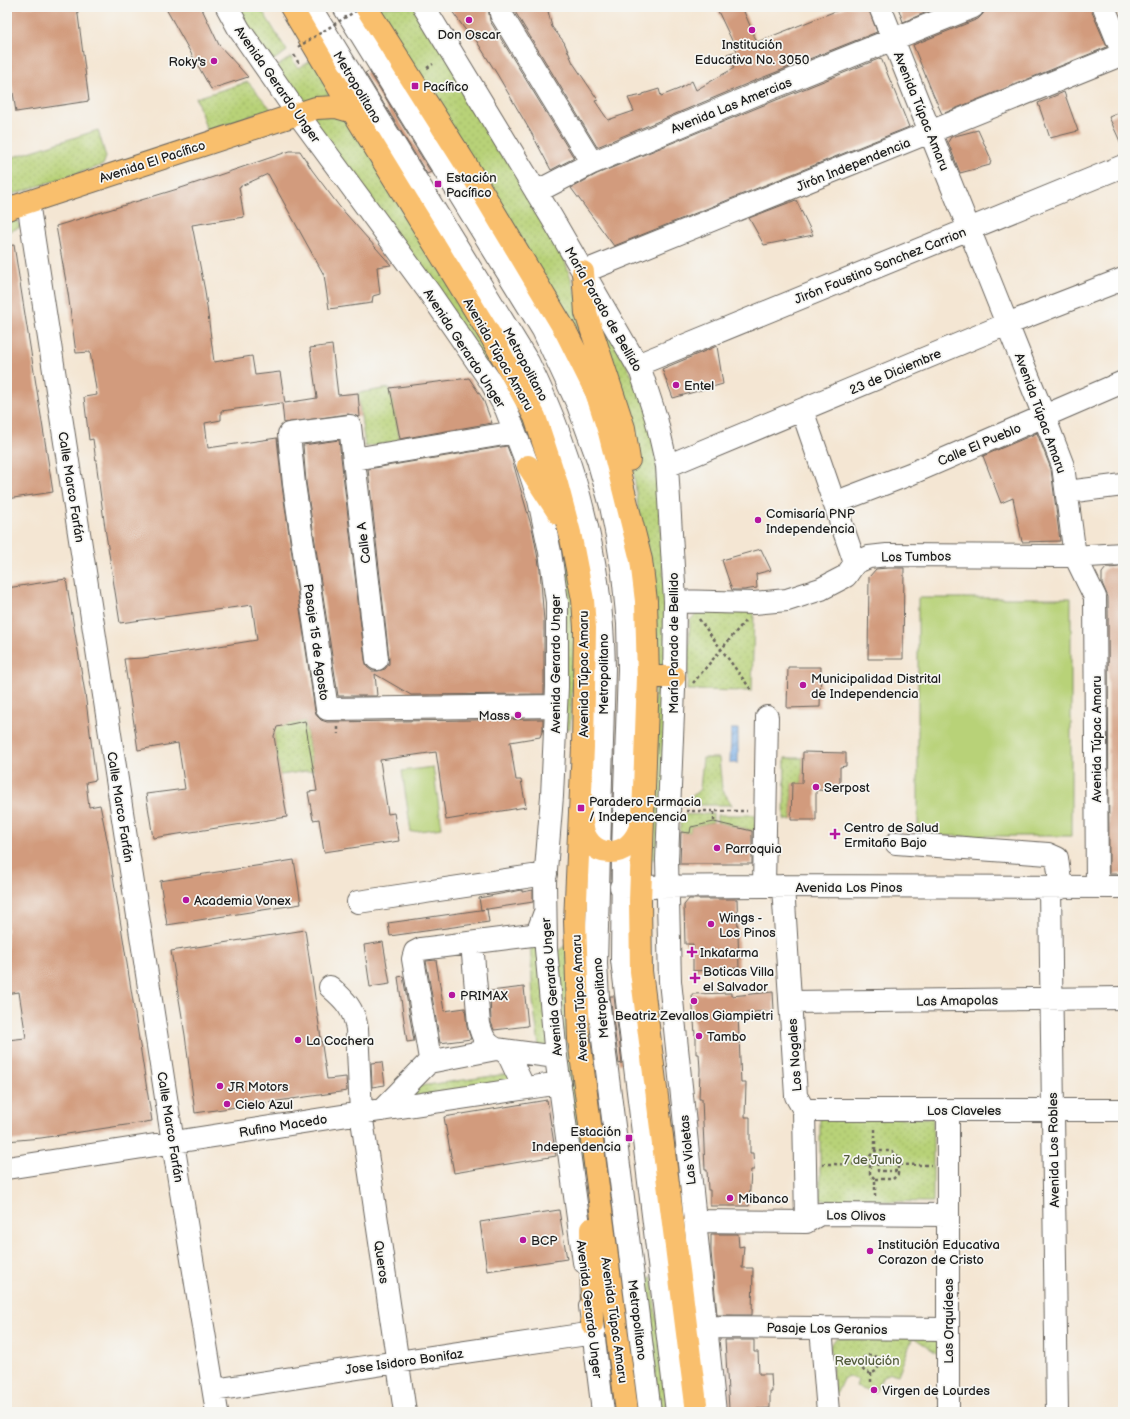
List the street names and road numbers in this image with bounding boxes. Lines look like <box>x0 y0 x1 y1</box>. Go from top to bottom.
street label: Avenida Gerardo Unger <box>231 23 324 146</box>
street label: Metropolitano <box>329 49 385 126</box>
street label: Avenida Túpac Amaru <box>890 50 952 173</box>
street label: Avenida Las Amercias <box>669 74 795 138</box>
street label: Jirón Independencia <box>794 135 913 195</box>
street label: Avenida El Pacífico <box>97 137 207 187</box>
street label: Jirón Faustino Sanchez Carrion <box>792 224 969 308</box>
street label: María Parado de Bellido <box>561 244 645 375</box>
street label: Avenida Gerardo Unger <box>420 286 509 411</box>
street label: Avenida Túpac Amaru <box>459 296 537 413</box>
street label: Metropolitano <box>499 325 551 404</box>
street label: 23 de Diciembre <box>847 345 944 398</box>
street label: Avenida Túpac Amaru <box>1011 351 1069 476</box>
street label: Calle El Pueblo <box>935 420 1024 470</box>
street label: Calle Marco Farfán <box>54 431 88 544</box>
street label: Calle A <box>354 521 374 564</box>
street label: Los Tumbos <box>881 548 952 566</box>
street label: María Parado de Bellido <box>666 572 682 714</box>
street label: Pasaje 15 de Agosto <box>300 583 332 702</box>
street label: Avenida Gerardo Unger <box>548 594 564 733</box>
street label: Avenida Túpac Amaru <box>576 611 592 738</box>
street label: Metropolitano <box>596 633 612 715</box>
street label: Avenida Túpac Amaru <box>1089 676 1105 803</box>
street label: Calle Marco Farfán <box>103 751 137 864</box>
street label: Avenida Los Pinos <box>796 880 903 896</box>
street label: Avenida Gerardo Unger <box>538 917 566 1057</box>
street label: Avenida Túpac Amaru <box>569 934 591 1062</box>
street label: Metropolitano <box>589 957 613 1039</box>
street label: Las Amapolas <box>916 992 999 1010</box>
street label: Los Nogales <box>784 1017 806 1092</box>
street label: Calle Marco Farfán <box>153 1071 187 1184</box>
street label: Avenida Los Robles <box>1045 1092 1063 1208</box>
street label: Los Claveles <box>927 1103 1002 1119</box>
street label: Rufino Macedo <box>238 1111 328 1141</box>
street label: Las Violetas <box>676 1114 700 1186</box>
street label: Los Olivos <box>826 1207 887 1225</box>
street label: Avenida Gerardo Unger <box>573 1239 605 1379</box>
street label: Queros <box>370 1240 392 1285</box>
street label: Avenida Túpac Amaru <box>597 1256 631 1384</box>
street label: Las Orquídeas <box>941 1278 957 1364</box>
street label: Metropolitano <box>624 1279 650 1361</box>
street label: Pasaje Los Geranios <box>766 1320 888 1338</box>
street label: Jose Isidoro Bonifaz <box>344 1346 465 1378</box>

